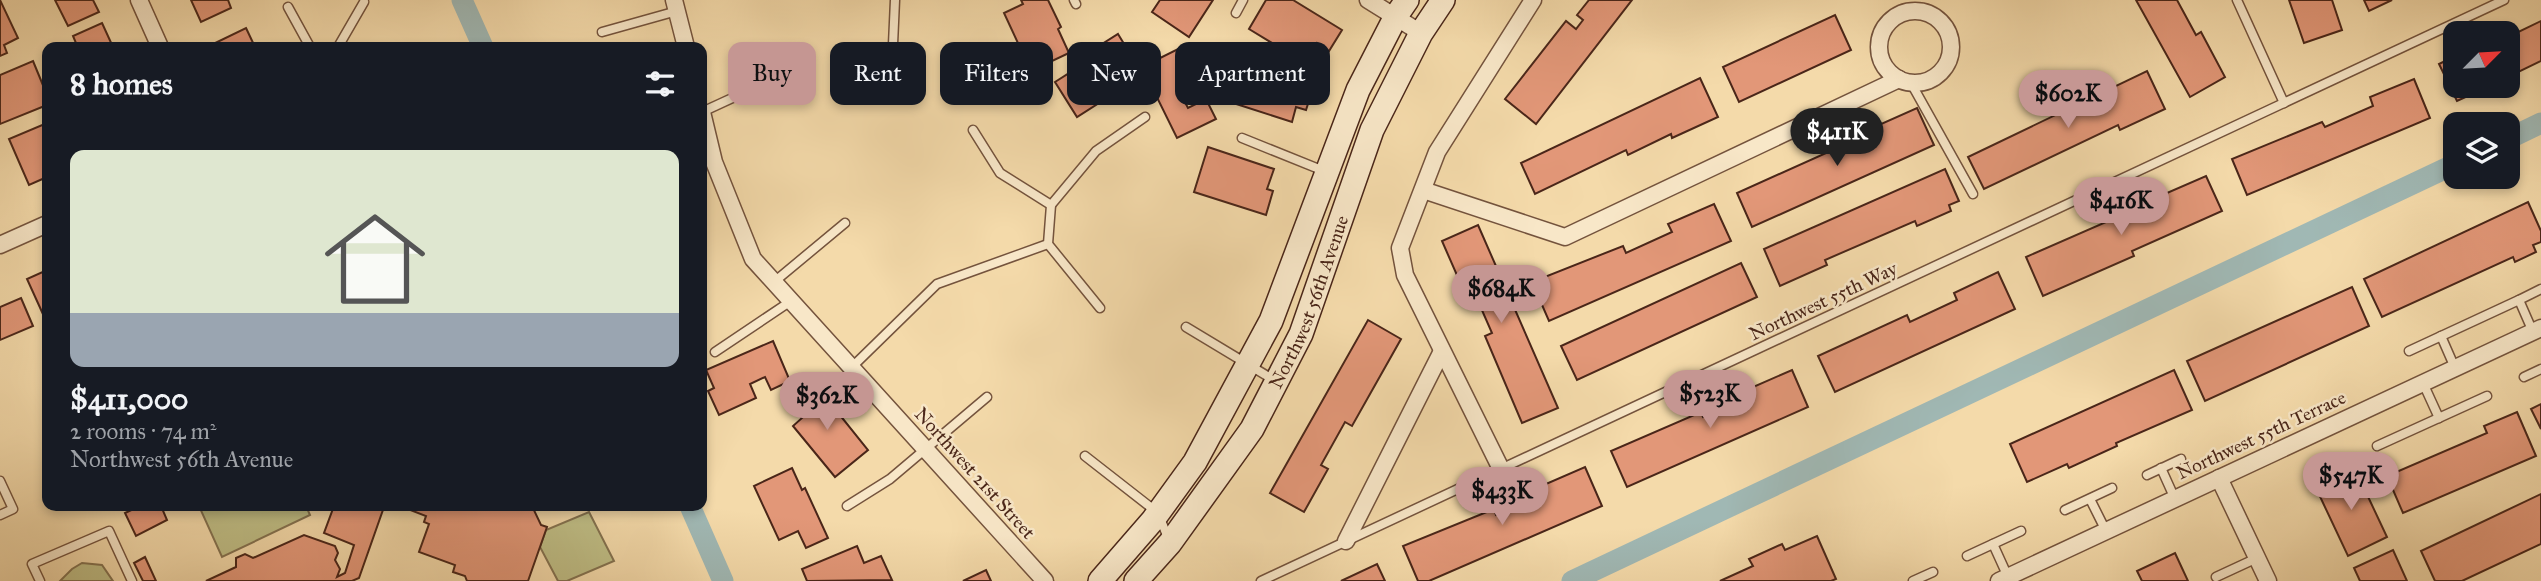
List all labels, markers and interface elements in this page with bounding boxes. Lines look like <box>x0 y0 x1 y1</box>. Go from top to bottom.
north arrow <box>2443 21 2520 98</box>
map controls <box>2443 21 2520 189</box>
chip: Buy <box>728 42 816 105</box>
chip: Rent <box>830 42 926 105</box>
chip: Filters <box>940 42 1053 105</box>
chip: New <box>1067 42 1161 105</box>
chip: Apartment <box>1175 42 1330 105</box>
icon: filters <box>641 65 679 103</box>
text: 8 homes <box>70 66 173 102</box>
pin: $602K <box>2019 71 2117 130</box>
text: $602K <box>2035 79 2101 107</box>
pin: $411K <box>1788 108 1886 168</box>
button: layers <box>2443 112 2520 189</box>
text: $411K <box>1806 117 1868 145</box>
pin: $416K <box>2072 177 2170 237</box>
text: $416K <box>2089 186 2153 214</box>
icon: home <box>312 196 438 322</box>
street label: Northwest 56th Avenue <box>1263 212 1353 392</box>
street label: Northwest 55th Way <box>1745 256 1902 345</box>
pin: $684K <box>1452 266 1550 325</box>
text: $684K <box>1468 274 1534 302</box>
pin: $523K <box>1661 370 1759 430</box>
pin: $362K <box>778 372 876 432</box>
text: $523K <box>1679 379 1741 407</box>
text: $411,000 <box>70 381 189 417</box>
text: $362K <box>796 381 858 409</box>
street label: Northwest 55th Terrace <box>2173 386 2349 484</box>
street label: Northwest 21st Street <box>910 402 1040 544</box>
text: 2 rooms · 74 m² <box>70 417 216 445</box>
text: Northwest 56th Avenue <box>70 445 293 473</box>
pin: $547K <box>2302 452 2400 512</box>
text: $547K <box>2319 461 2383 489</box>
pin: $433K <box>1453 468 1551 527</box>
text: $433K <box>1471 476 1533 504</box>

